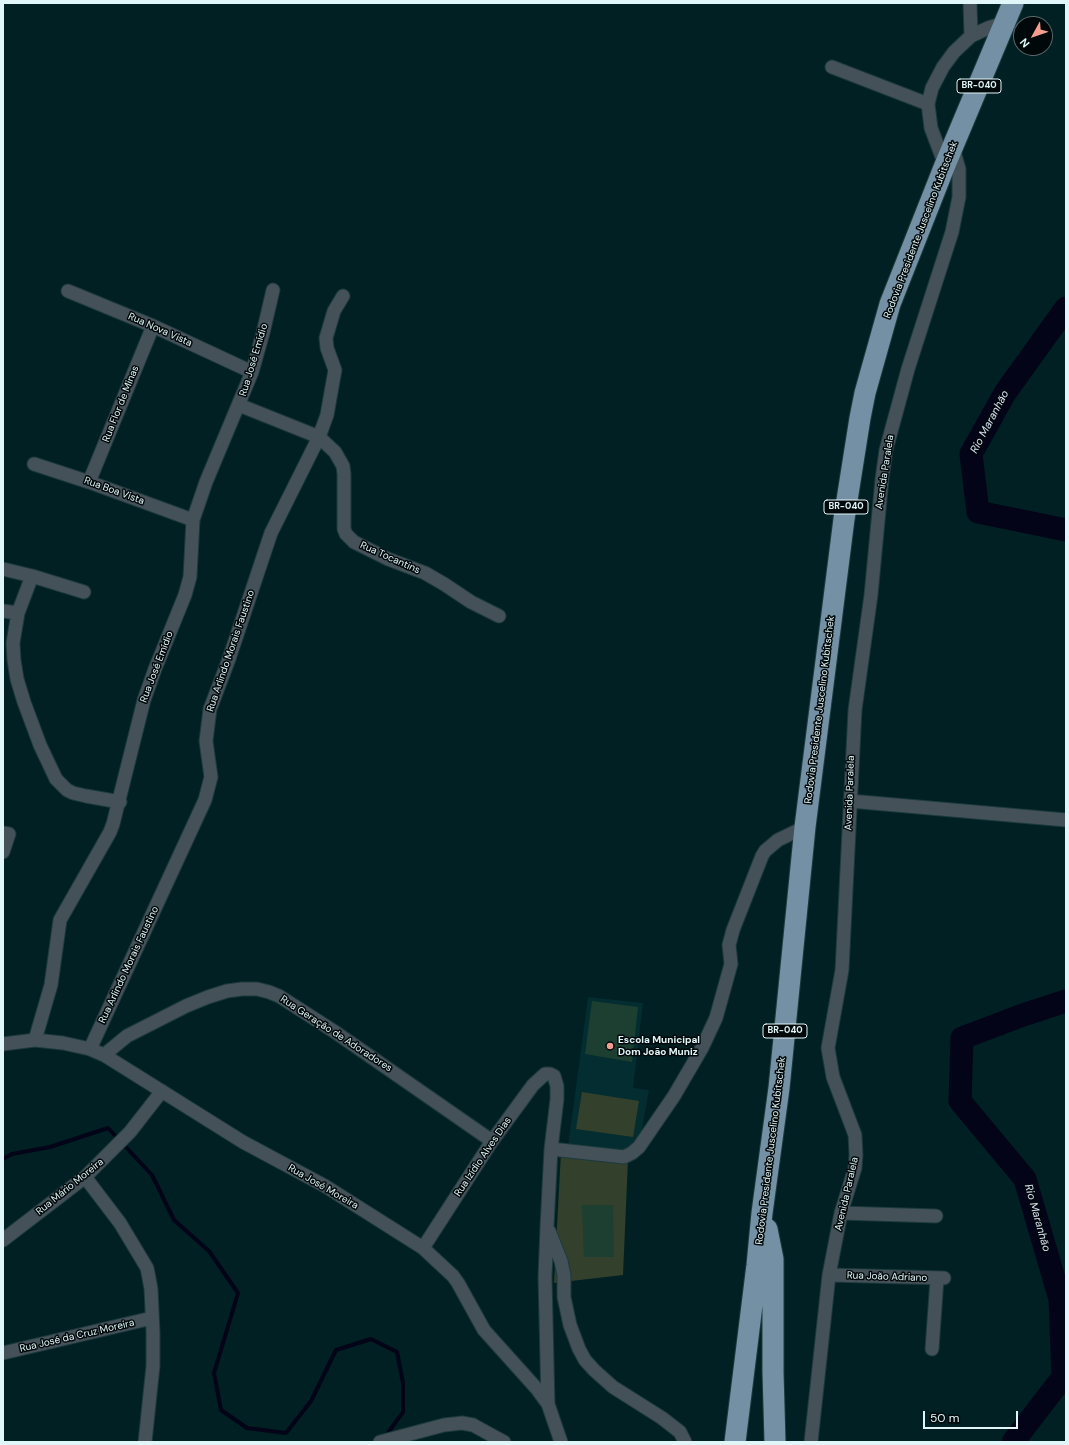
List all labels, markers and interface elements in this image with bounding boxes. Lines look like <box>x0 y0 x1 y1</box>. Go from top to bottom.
north arrow <box>1013 16 1053 56</box>
text: N <box>1017 35 1033 51</box>
road number: BR-040 <box>957 79 1001 93</box>
street label: Rodovia Presidente Juscelino Kubitschek <box>882 140 960 320</box>
street label: Rua Nova Vista <box>126 311 194 349</box>
street label: Rua José Emídio <box>237 322 271 398</box>
street label: Rua Flor de Minas <box>100 364 142 444</box>
water label: Rio Maranhão <box>968 388 1012 456</box>
street label: Avenida Paralela <box>873 434 897 510</box>
street label: Rua Boa Vista <box>82 475 146 507</box>
road number: BR-040 <box>824 500 868 514</box>
street label: Rua Tocantins <box>358 539 422 577</box>
street label: Rua Arlindo Morais Faustino <box>205 589 257 713</box>
street label: Rodovia Presidente Juscelino Kubitschek <box>803 616 837 804</box>
street label: Rua José Emídio <box>138 630 176 704</box>
street label: Avenida Paralela <box>843 755 857 831</box>
street label: Rua Arlindo Morais Faustino <box>97 905 161 1025</box>
street label: Rua Geração de Adoradores <box>278 993 394 1075</box>
road number: BR-040 <box>763 1024 807 1038</box>
place label: Escola Municipal Dom João Muniz <box>618 1034 700 1058</box>
marker: Escola Municipal Dom João Muniz <box>605 1041 615 1051</box>
street label: Rodovia Presidente Juscelino Kubitschek <box>754 1057 788 1245</box>
street label: Rua Izídio Alves Dias <box>452 1115 514 1199</box>
street label: Rua Mário Moreira <box>34 1156 106 1218</box>
street label: Avenida Paralela <box>833 1156 861 1232</box>
street label: Rua José Moreira <box>286 1162 360 1212</box>
water label: Rio Maranhão <box>1021 1183 1053 1253</box>
street label: Rua João Adriano <box>847 1270 927 1284</box>
street label: Rua José da Cruz Moreira <box>18 1317 136 1355</box>
scale bar <box>925 1403 1020 1429</box>
text: 50 m <box>930 1410 959 1426</box>

